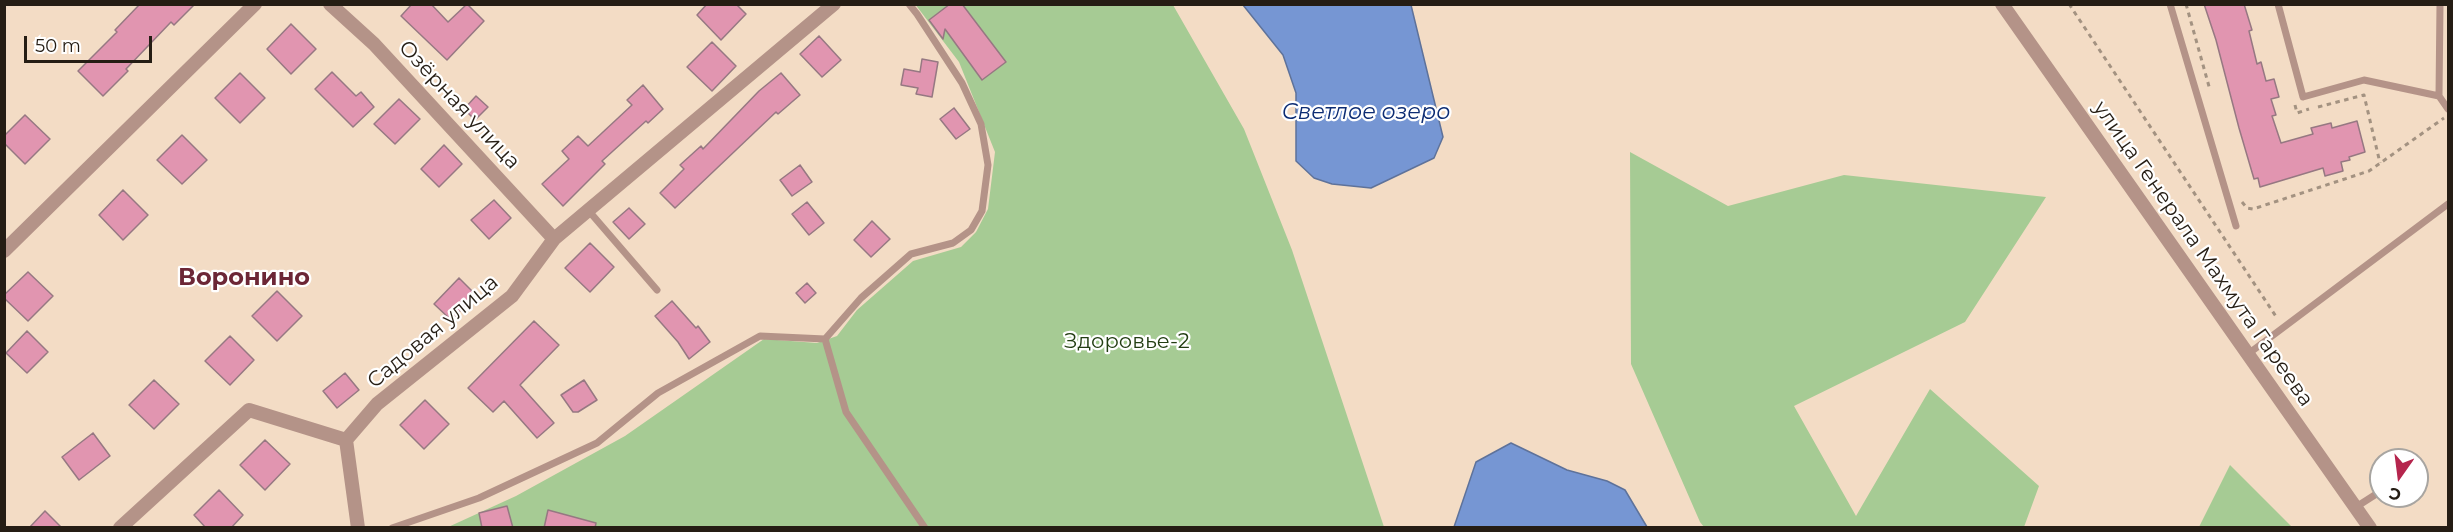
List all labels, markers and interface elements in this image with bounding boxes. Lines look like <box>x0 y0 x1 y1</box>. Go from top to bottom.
scale bar <box>27 24 154 62</box>
text: 50 m <box>35 35 81 57</box>
street label: Озёрная улица <box>393 35 525 175</box>
street label: улица Генерала Махмута Гареева <box>2087 97 2319 411</box>
water label: Светлое озеро <box>1282 100 1450 126</box>
district label: Воронино <box>178 264 310 292</box>
street label: Садовая улица <box>362 270 504 394</box>
park label: Здоровье-2 <box>1064 329 1190 355</box>
north arrow <box>2369 448 2429 508</box>
text: С <box>2387 483 2403 505</box>

